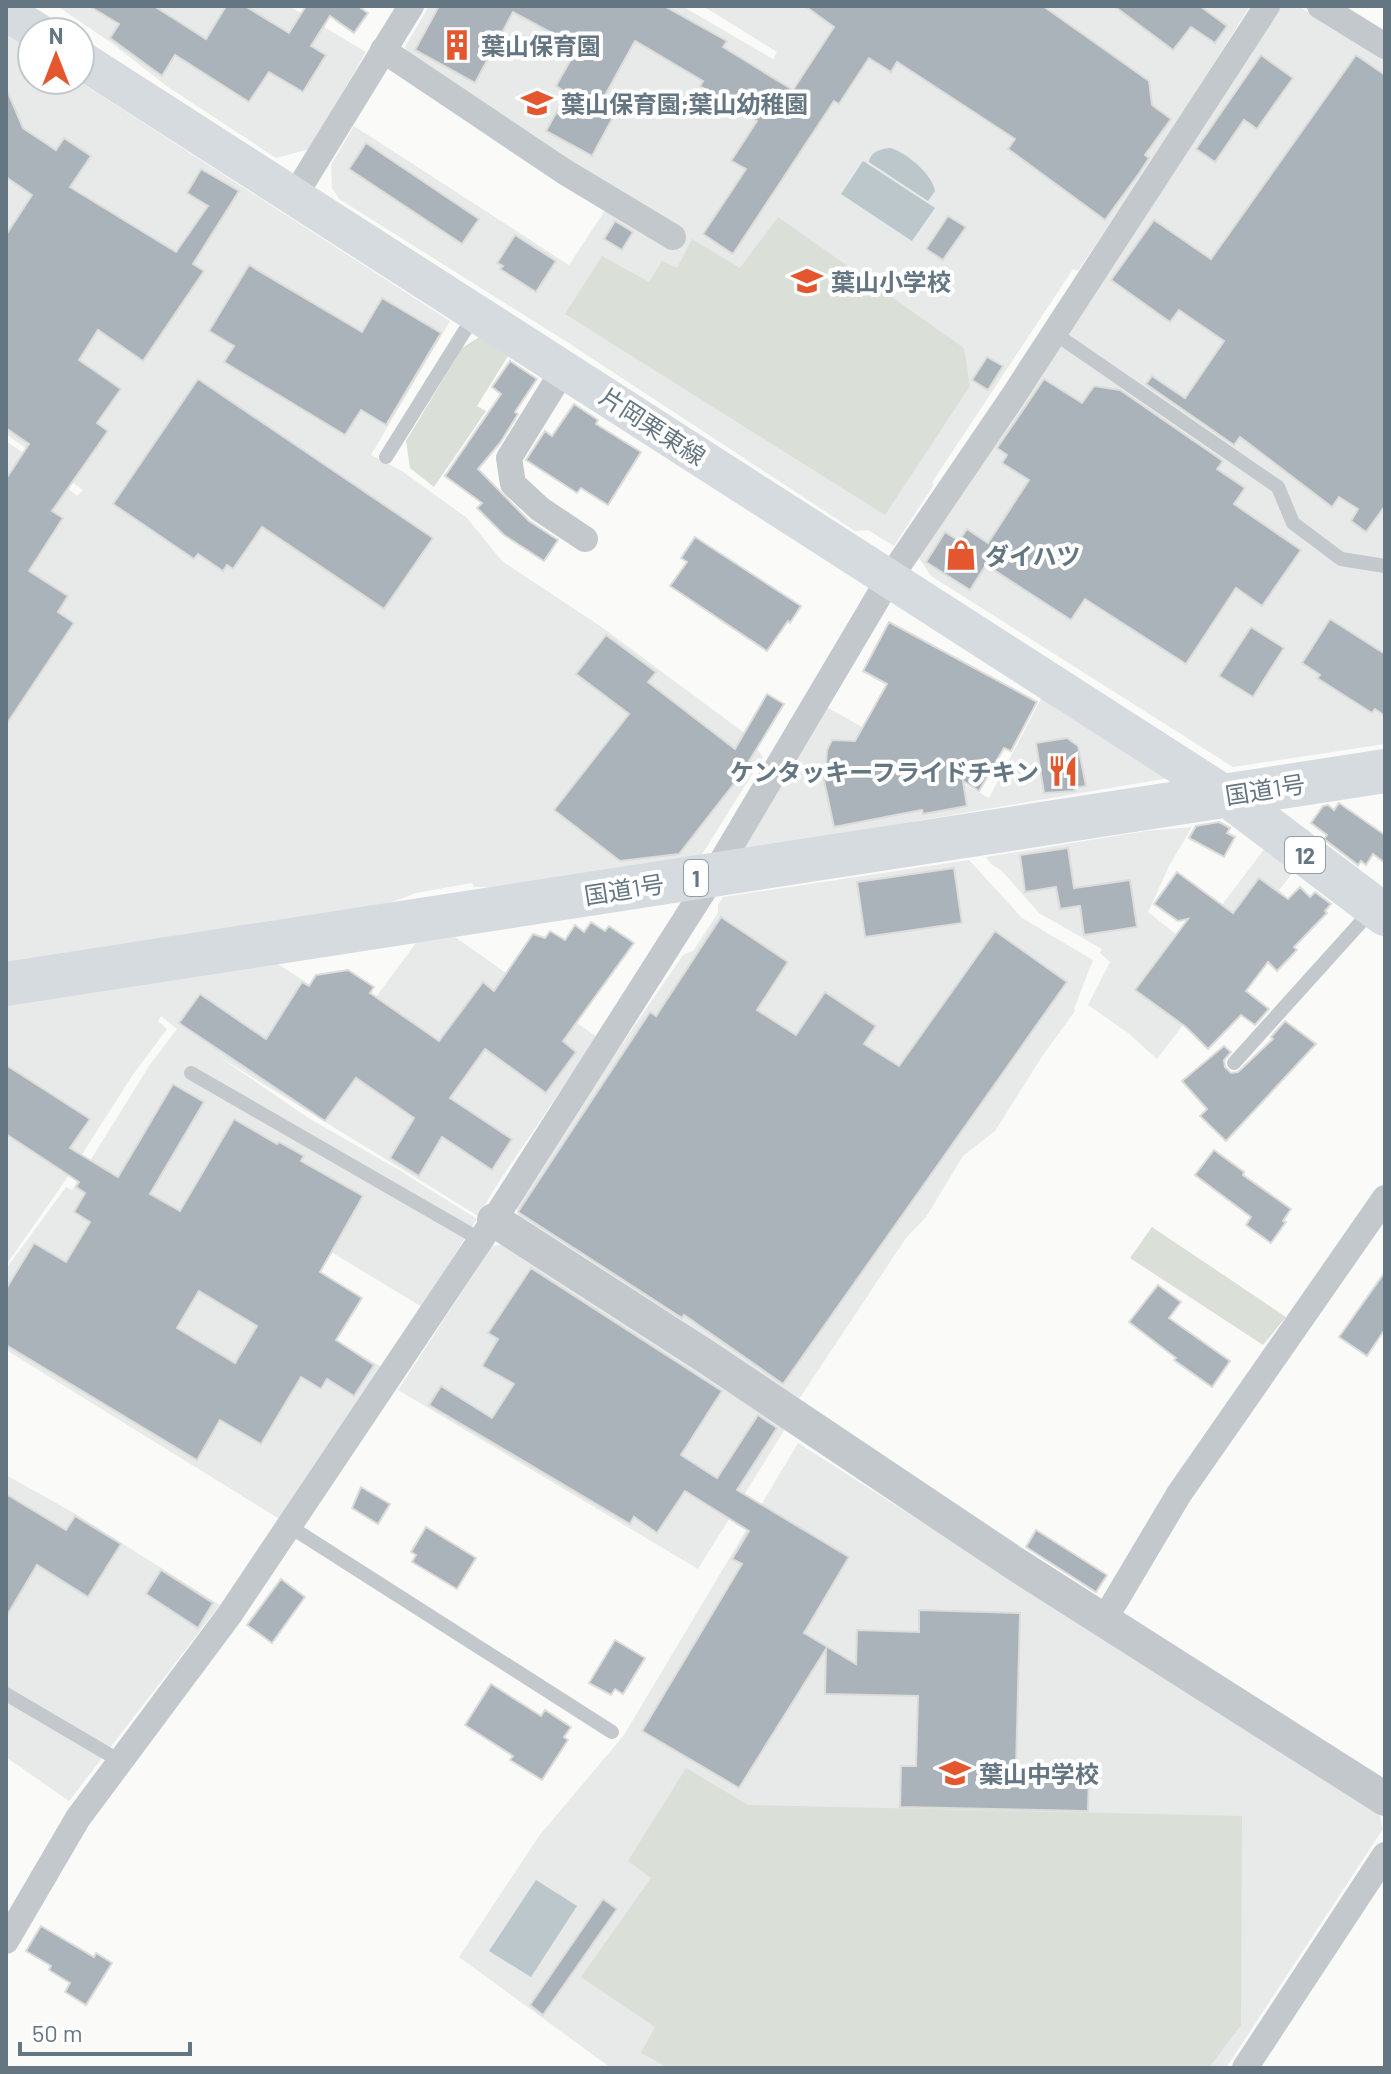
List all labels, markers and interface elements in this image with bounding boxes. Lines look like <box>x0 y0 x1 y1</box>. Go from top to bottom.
north arrow <box>16 16 96 96</box>
text: N <box>49 22 63 48</box>
building icon: 葉山保育園 <box>440 28 474 62</box>
place label: 葉山保育園 <box>481 31 601 60</box>
school or university icon: 葉山保育園;葉山幼稚園 <box>520 86 554 120</box>
place label: 葉山保育園;葉山幼稚園 <box>561 89 809 118</box>
school or university icon: 葉山小学校 <box>790 264 824 298</box>
place label: 葉山小学校 <box>831 267 951 296</box>
street label: 片岡栗東線 <box>595 381 711 471</box>
shop icon: ダイハツ <box>944 538 978 572</box>
place label: ダイハツ <box>985 541 1081 570</box>
restaurant icon: ケンタッキーフライドチキン <box>1046 754 1080 788</box>
place label: ケンタッキーフライドチキン <box>730 757 1039 786</box>
street label: 国道1号 <box>1223 768 1307 810</box>
road number: 12 <box>1285 837 1325 873</box>
road number: 1 <box>684 860 708 896</box>
street label: 国道1号 <box>582 868 666 910</box>
school or university icon: 葉山中学校 <box>938 1756 972 1790</box>
place label: 葉山中学校 <box>979 1759 1099 1788</box>
scale bar <box>20 2006 190 2056</box>
text: 50 m <box>32 2018 83 2047</box>

